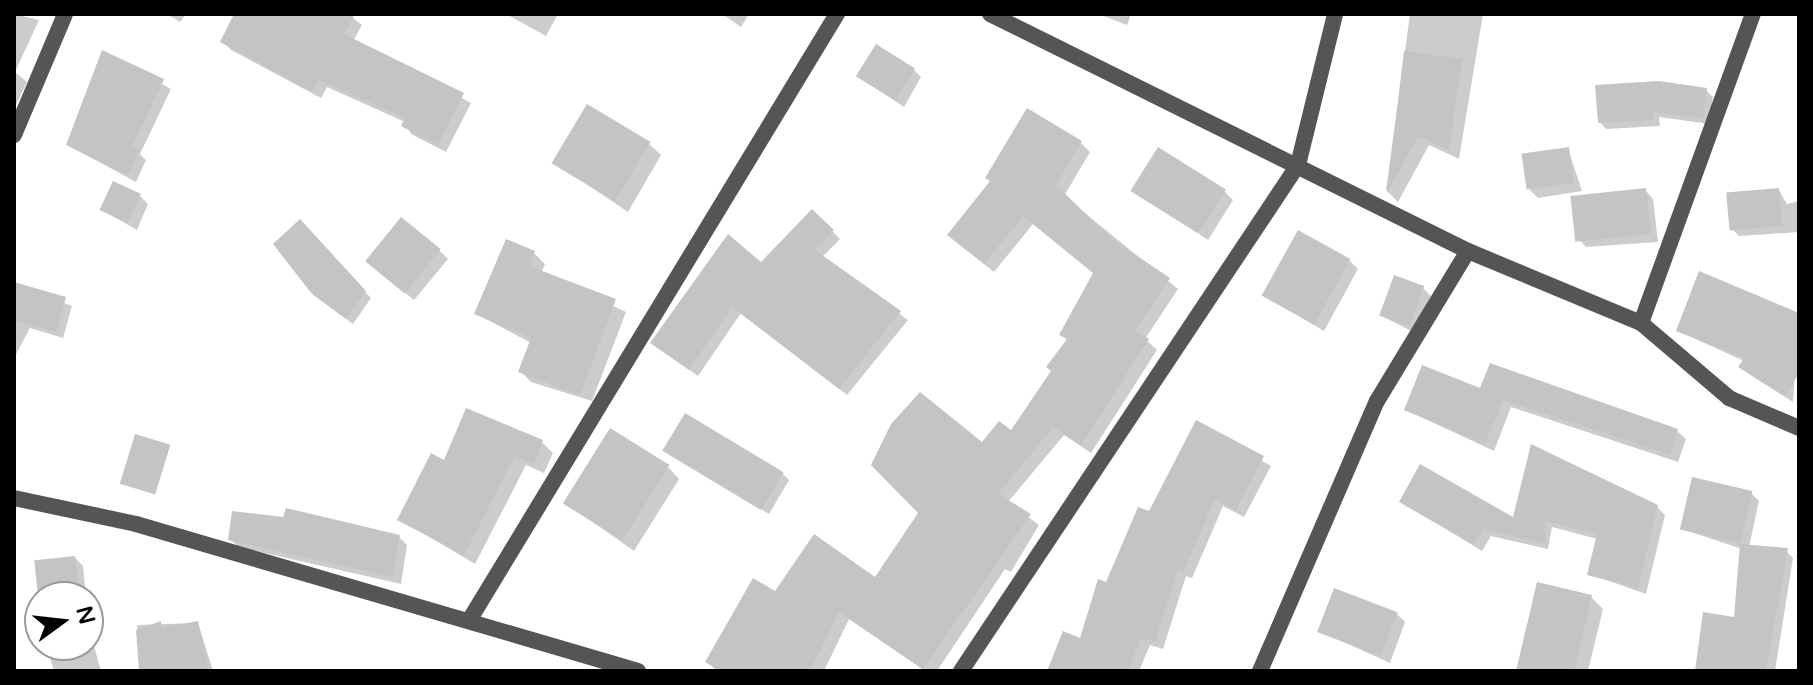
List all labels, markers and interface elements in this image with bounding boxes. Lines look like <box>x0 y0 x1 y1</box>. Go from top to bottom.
north arrow <box>24 581 104 661</box>
text: N <box>70 603 100 627</box>

